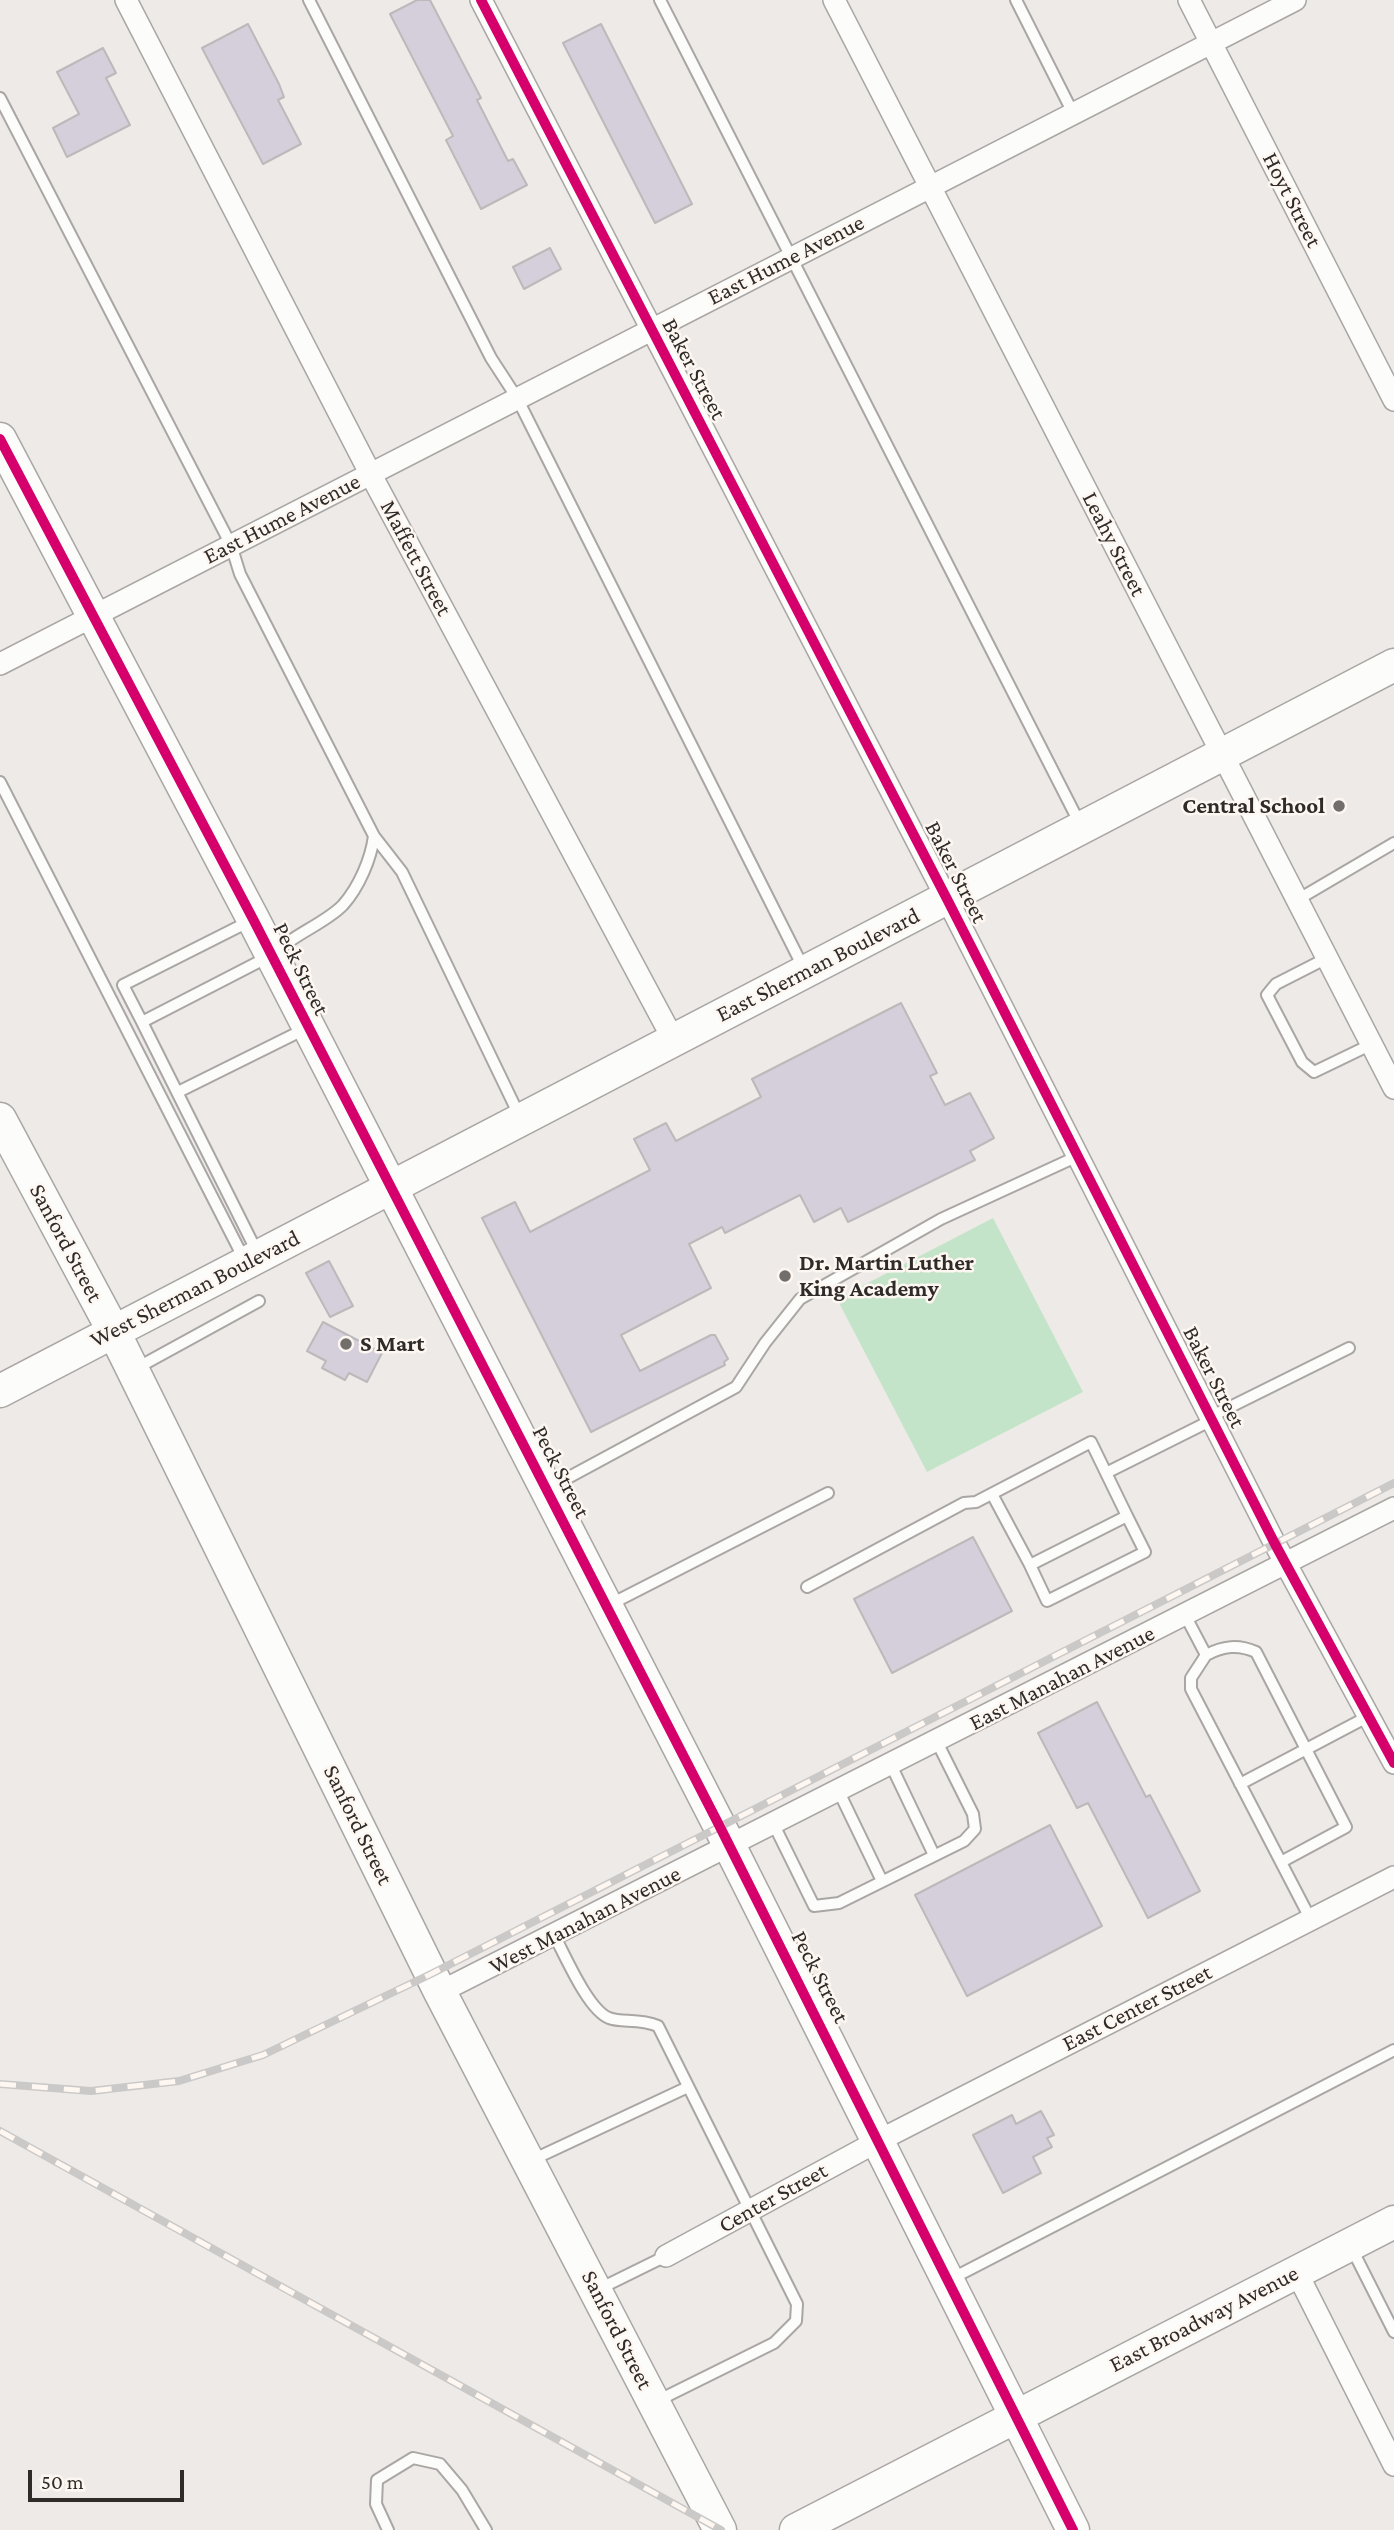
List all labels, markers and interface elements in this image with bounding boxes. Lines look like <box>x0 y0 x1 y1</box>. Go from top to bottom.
street label: Hoyt Street <box>1256 148 1328 252</box>
street label: East Hume Avenue <box>703 209 869 311</box>
street label: Baker Street <box>656 314 732 424</box>
street label: East Hume Avenue <box>199 468 365 570</box>
street label: Leahy Street <box>1076 487 1152 601</box>
street label: Maffett Street <box>374 496 458 620</box>
place label: Central School <box>1182 792 1325 820</box>
marker: Central School <box>1331 798 1347 814</box>
street label: Baker Street <box>919 816 993 928</box>
street label: East Sherman Boulevard <box>712 902 924 1028</box>
street label: Peck Street <box>267 918 335 1020</box>
street label: Sanford Street <box>23 1179 109 1307</box>
street label: West Sherman Boulevard <box>86 1224 304 1354</box>
place label: Dr. Martin Luther King Academy <box>799 1249 974 1303</box>
marker: Dr. Martin Luther King Academy <box>777 1268 793 1284</box>
street label: Baker Street <box>1177 1321 1251 1433</box>
place label: S Mart <box>360 1330 425 1358</box>
marker: S Mart <box>338 1336 354 1352</box>
street label: Peck Street <box>526 1421 596 1523</box>
street label: East Manahan Avenue <box>965 1619 1159 1737</box>
street label: Sanford Street <box>317 1761 399 1889</box>
street label: West Manahan Avenue <box>485 1860 685 1980</box>
street label: Peck Street <box>785 1926 855 2028</box>
street label: East Center Street <box>1058 1958 1216 2058</box>
street label: Center Street <box>714 2157 832 2239</box>
street label: East Broadway Avenue <box>1105 2259 1303 2379</box>
street label: Sanford Street <box>575 2266 659 2394</box>
scale bar <box>32 2456 187 2500</box>
text: 50 m <box>41 2470 84 2494</box>

